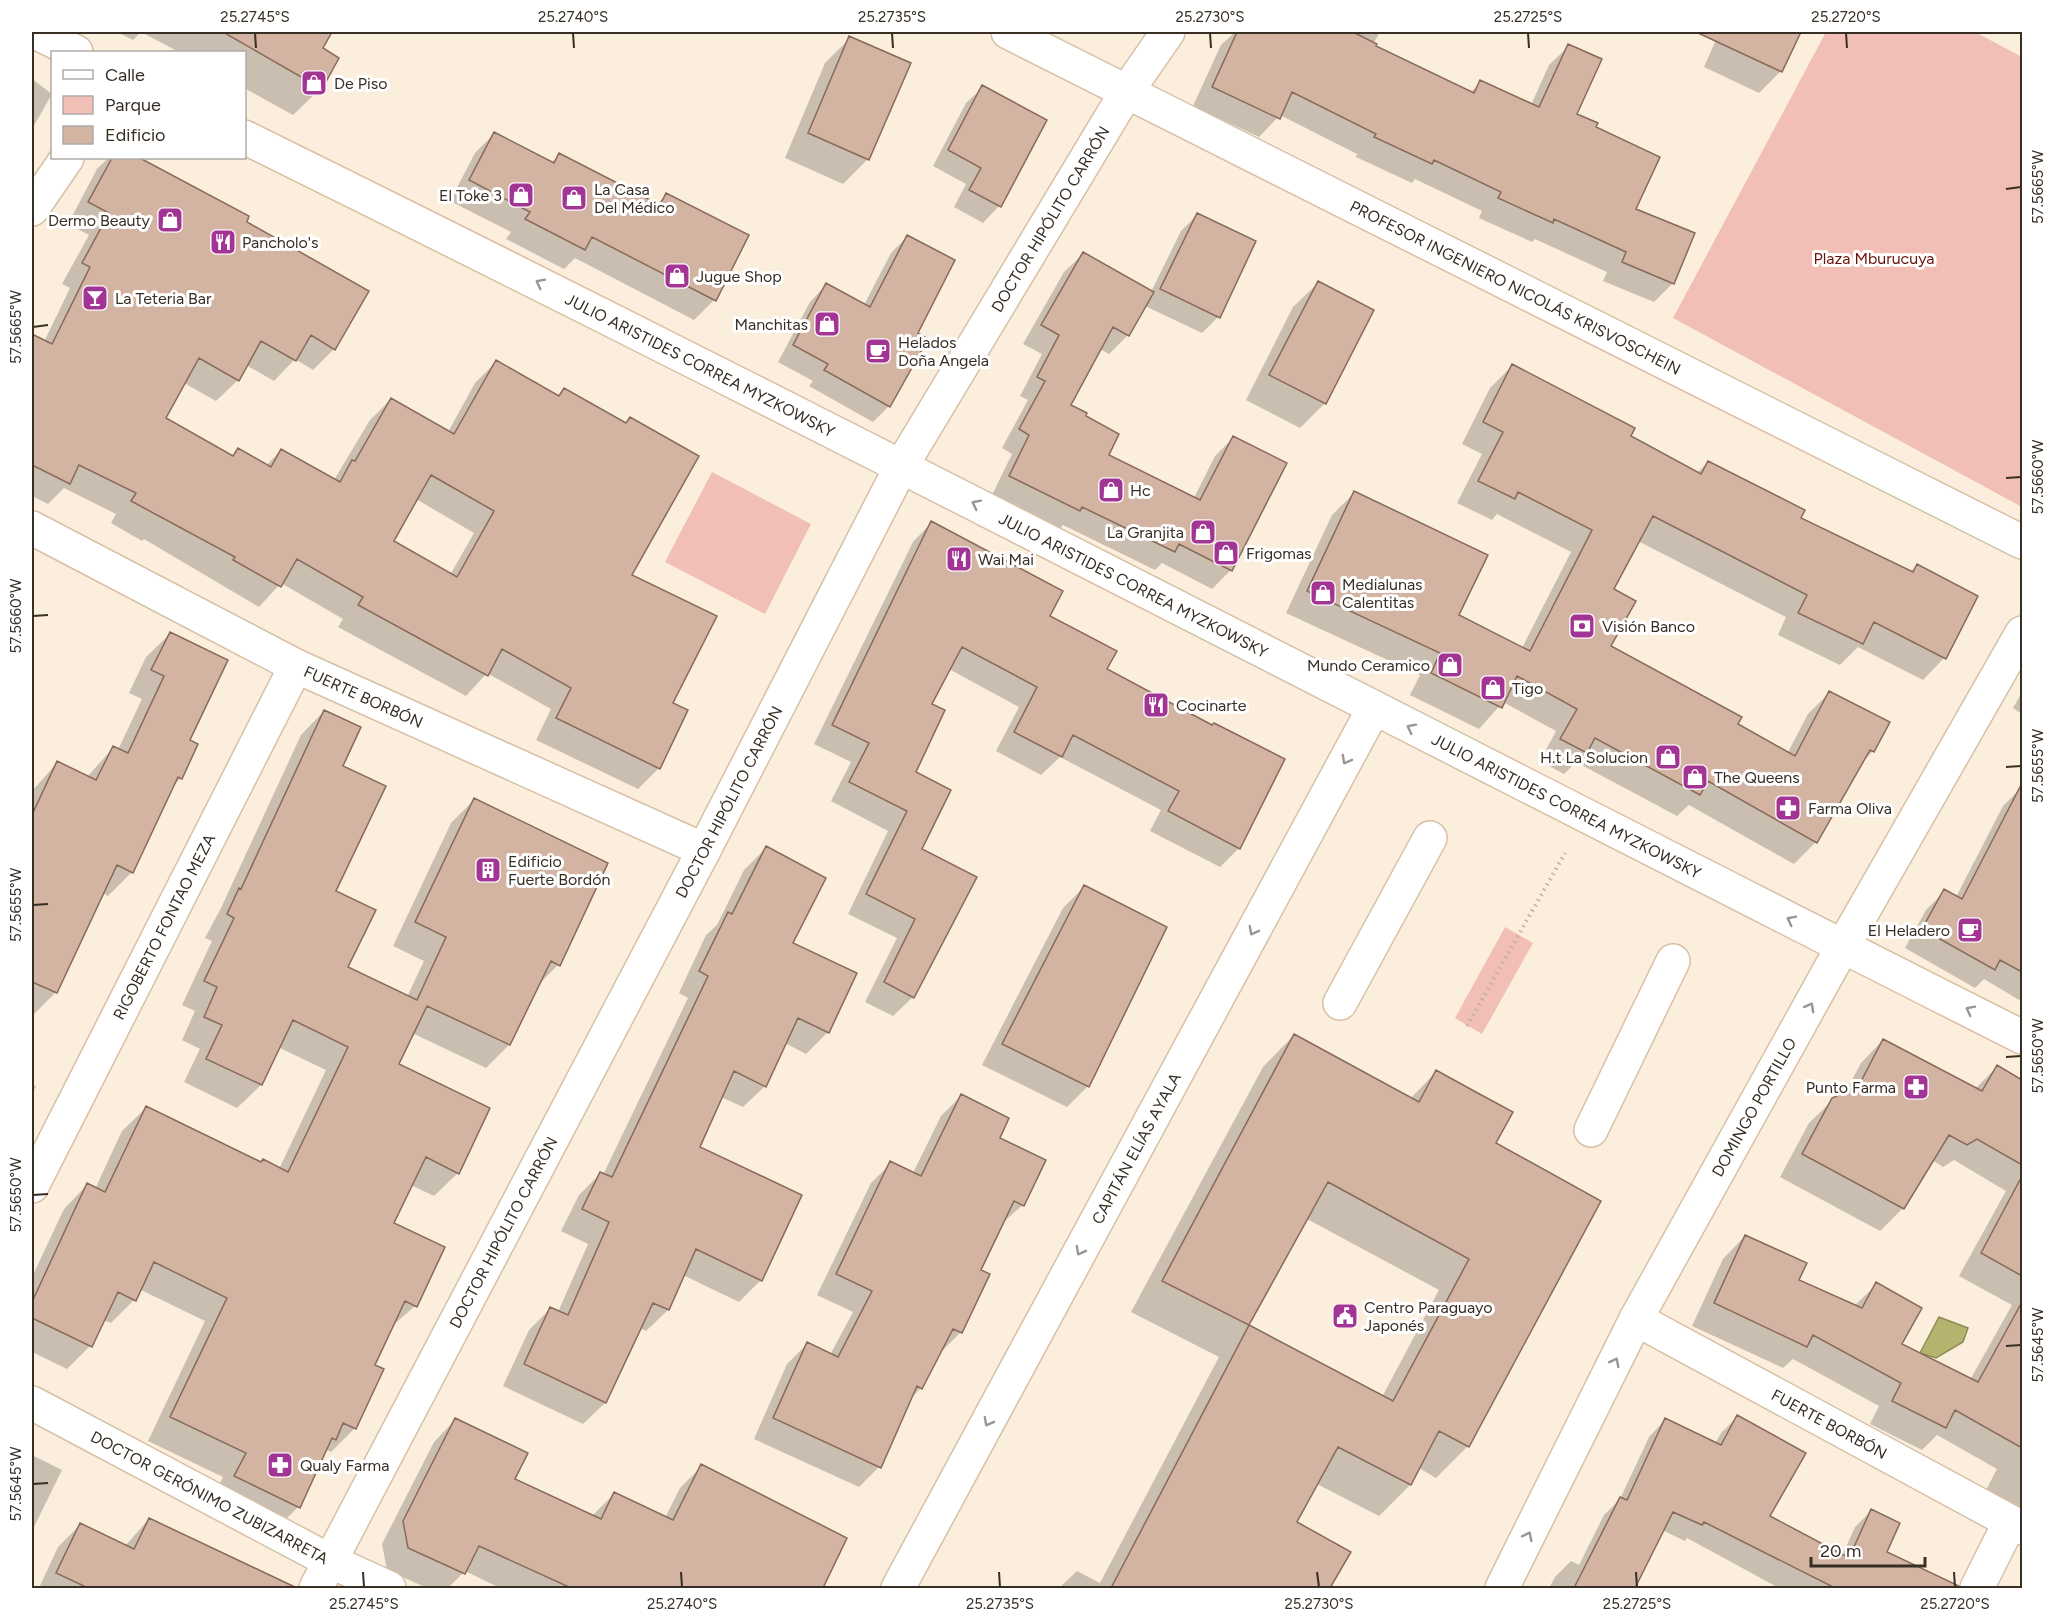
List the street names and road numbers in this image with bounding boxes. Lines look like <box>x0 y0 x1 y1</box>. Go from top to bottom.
street label: DOCTOR HIPÓLITO CARRÓN <box>987 122 1113 315</box>
street label: PROFESOR INGENIERO NICOLÁS KRISVOSCHEIN <box>1347 196 1684 378</box>
street label: JULIO ARISTIDES CORREA MYZKOWSKY <box>562 289 839 441</box>
street label: JULIO ARISTIDES CORREA MYZKOWSKY <box>996 508 1272 662</box>
street label: FUERTE BORBÓN <box>301 661 426 732</box>
street label: DOCTOR HIPÓLITO CARRÓN <box>671 703 786 901</box>
street label: JULIO ARISTIDES CORREA MYZKOWSKY <box>1429 729 1705 882</box>
street label: RIGOBERTO FONTAO MEZA <box>109 830 219 1023</box>
street label: DOMINGO PORTILLO <box>1708 1034 1800 1180</box>
street label: CAPITÁN ELÍAS AYALA <box>1087 1069 1185 1227</box>
street label: DOCTOR HIPÓLITO CARRÓN <box>445 1133 561 1331</box>
street label: FUERTE BORBÓN <box>1768 1385 1891 1463</box>
street label: DOCTOR GERÓNIMO ZUBIZARRETA <box>88 1426 332 1568</box>

